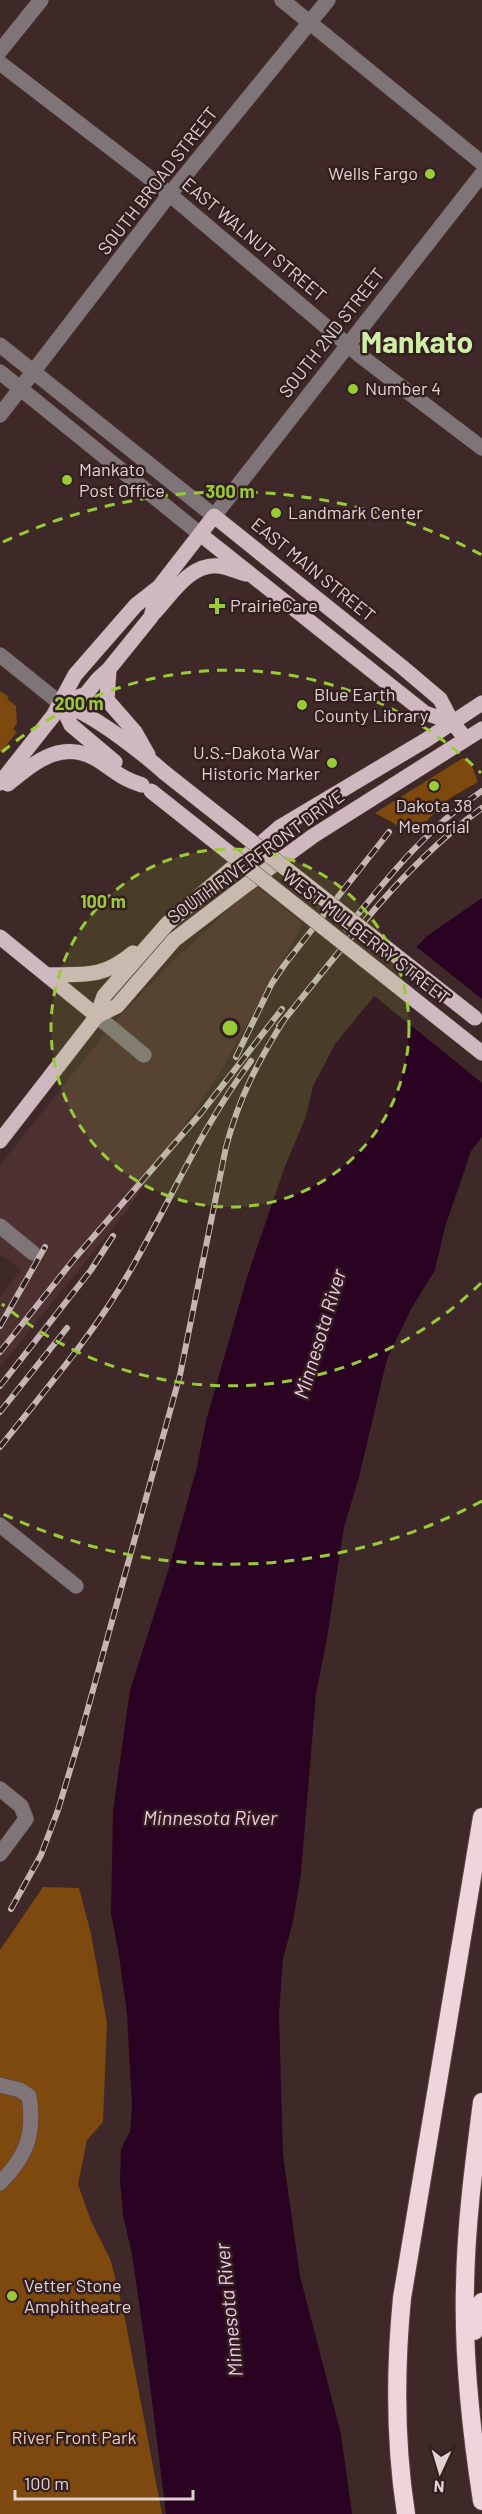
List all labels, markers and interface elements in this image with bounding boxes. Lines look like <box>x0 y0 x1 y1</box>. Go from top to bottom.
street label: SOUTH BROAD STREET <box>93 102 222 259</box>
place label: Wells Fargo <box>328 162 418 184</box>
marker: Wells Fargo <box>423 167 437 181</box>
street label: EAST WALNUT STREET <box>178 172 331 306</box>
street label: SOUTH 2ND STREET <box>274 263 389 402</box>
district label: Mankato <box>361 323 473 359</box>
place label: Number 4 <box>365 377 441 399</box>
marker: Number 4 <box>346 382 360 396</box>
place label: Mankato Post Office <box>79 458 165 501</box>
marker: Mankato Post Office <box>60 473 74 487</box>
text: 300 m <box>206 480 254 502</box>
place label: Landmark Center <box>288 501 423 523</box>
marker: Landmark Center <box>269 506 283 520</box>
street label: EAST MAIN STREET <box>247 513 380 626</box>
place label: PrairieCare <box>230 594 318 616</box>
marker: PrairieCare <box>208 597 226 615</box>
place label: Blue Earth County Library <box>314 683 428 726</box>
text: 200 m <box>54 692 104 714</box>
marker: Blue Earth County Library <box>295 698 309 712</box>
place label: U.S.-Dakota War Historic Marker <box>193 741 320 784</box>
marker: U.S.-Dakota War Historic Marker <box>325 756 339 770</box>
marker: Dakota 38 Memorial <box>427 779 441 793</box>
street label: SOUTH RIVERFRONT DRIVE <box>163 785 348 928</box>
place label: Dakota 38 Memorial <box>396 794 472 837</box>
street label: WEST MULBERRY STREET <box>279 864 455 1008</box>
text: 100 m <box>80 890 126 912</box>
centre of rings <box>220 1018 240 1038</box>
water label: Minnesota River <box>288 1265 350 1401</box>
water label: Minnesota River <box>143 1805 278 1829</box>
water label: Minnesota River <box>209 2241 247 2378</box>
place label: Vetter Stone Amphitheatre <box>24 2274 131 2317</box>
marker: Vetter Stone Amphitheatre <box>5 2289 19 2303</box>
park label: River Front Park <box>11 2426 137 2448</box>
north arrow <box>410 2442 470 2502</box>
scale bar <box>15 2463 194 2501</box>
text: 100 m <box>24 2472 69 2494</box>
text: N <box>433 2478 445 2497</box>

